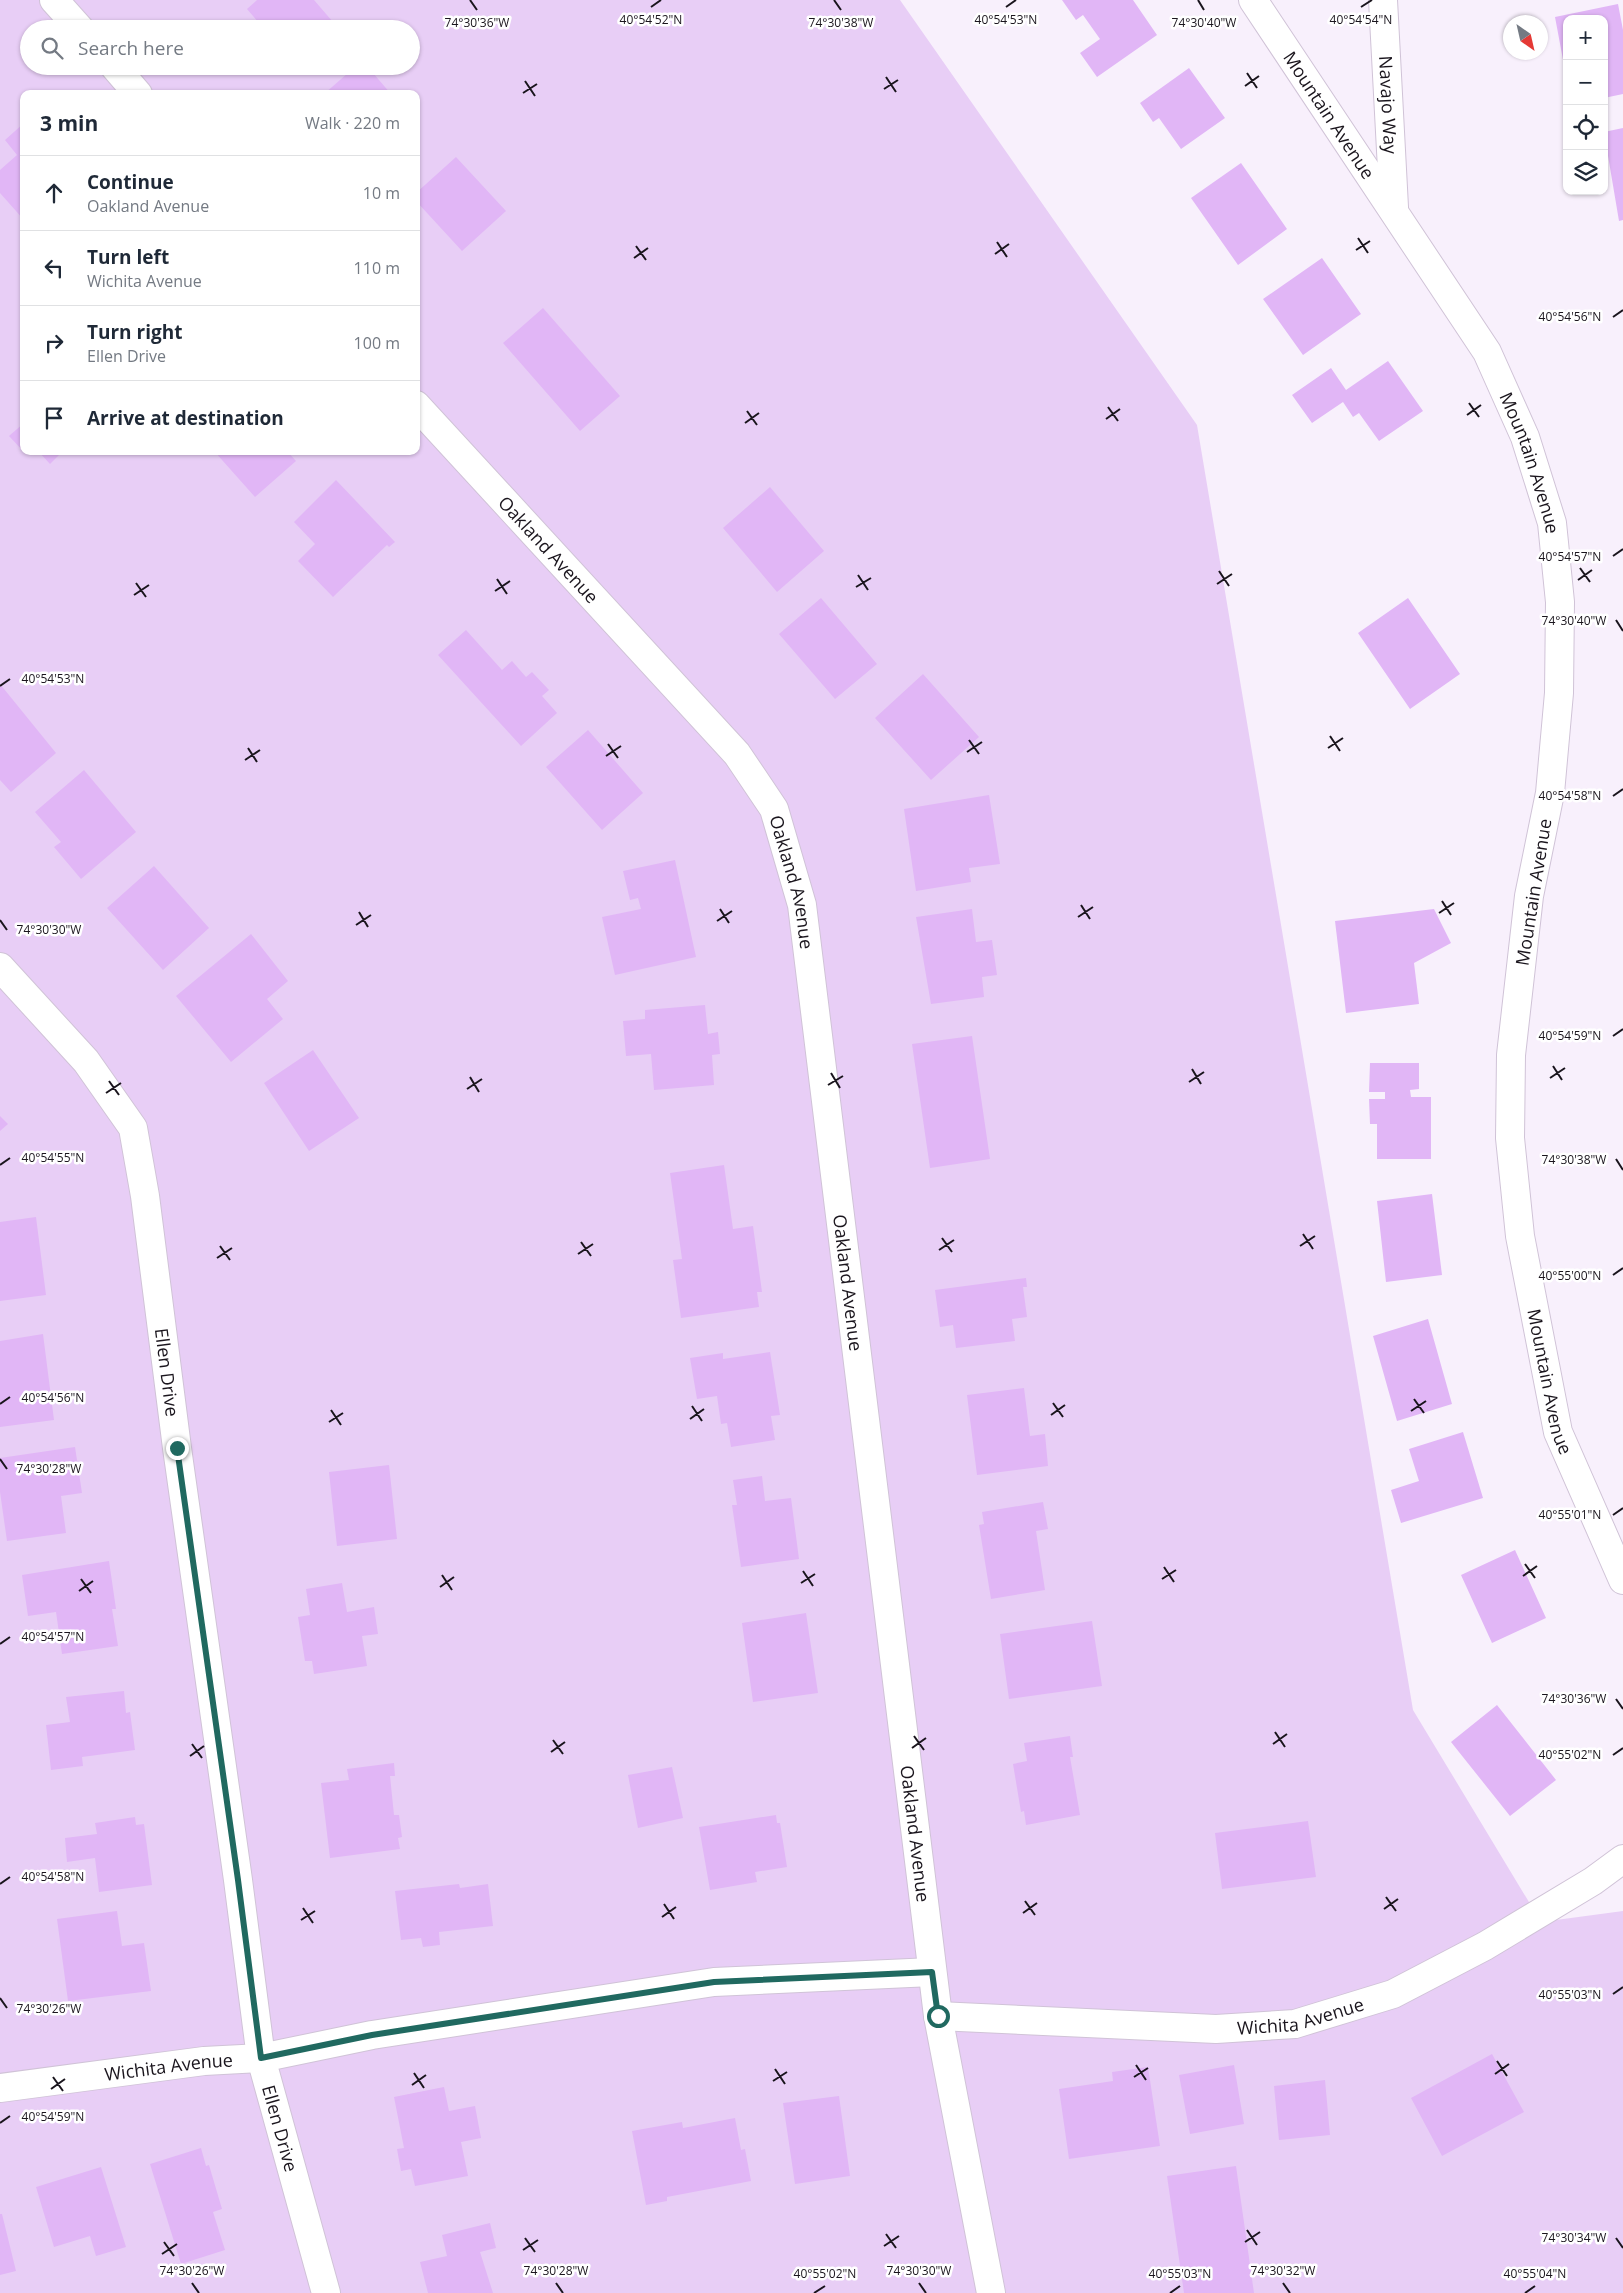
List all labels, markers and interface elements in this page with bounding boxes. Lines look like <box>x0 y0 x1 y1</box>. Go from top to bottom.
text: 40°54'52"N <box>620 11 682 28</box>
text: 40°54'53"N <box>975 11 1037 28</box>
text: 40°54'54"N <box>1330 11 1392 28</box>
text: 74°30'36"W <box>445 14 509 31</box>
text: 74°30'38"W <box>809 14 873 31</box>
text: 74°30'40"W <box>1172 14 1236 31</box>
north arrow <box>1503 15 1548 60</box>
map controls <box>1563 15 1608 195</box>
button: + <box>1563 15 1608 60</box>
search box <box>20 20 420 75</box>
icon: search <box>38 34 66 62</box>
text: Search here <box>78 35 184 61</box>
street label: Mountain Avenue <box>1278 46 1381 183</box>
street label: Navajo Way <box>1374 55 1403 156</box>
button: − <box>1563 60 1608 105</box>
button: locate <box>1563 105 1608 150</box>
text: 3 min <box>40 109 98 137</box>
text: Walk · 220 m <box>305 112 400 134</box>
button: layers <box>1563 150 1608 195</box>
text: Continue <box>87 169 174 195</box>
icon: ahead <box>40 179 68 207</box>
text: 10 m <box>363 182 400 204</box>
text: Oakland Avenue <box>87 195 209 217</box>
text: Turn left <box>87 244 169 270</box>
icon: left <box>40 254 68 282</box>
text: 110 m <box>354 257 400 279</box>
text: Wichita Avenue <box>87 270 202 292</box>
text: 40°54'56"N <box>1539 308 1601 325</box>
text: Turn right <box>87 319 182 345</box>
icon: right <box>40 329 68 357</box>
text: 100 m <box>354 332 400 354</box>
text: Ellen Drive <box>87 345 166 367</box>
street label: Mountain Avenue <box>1494 388 1565 535</box>
icon: arrive <box>40 404 68 432</box>
text: Arrive at destination <box>87 405 284 431</box>
street label: Oakland Avenue <box>493 491 604 608</box>
text: 40°54'57"N <box>1539 548 1601 565</box>
text: 74°30'40"W <box>1542 612 1606 629</box>
text: 40°54'53"N <box>22 670 84 687</box>
text: 40°54'58"N <box>1539 787 1601 804</box>
street label: Oakland Avenue <box>764 812 819 950</box>
street label: Mountain Avenue <box>1510 817 1556 967</box>
text: 74°30'30"W <box>17 921 81 938</box>
text: 40°54'59"N <box>1539 1027 1601 1044</box>
text: 40°54'55"N <box>22 1149 84 1166</box>
text: 74°30'38"W <box>1542 1151 1606 1168</box>
street label: Oakland Avenue <box>828 1213 869 1352</box>
text: 40°55'00"N <box>1539 1267 1601 1284</box>
street label: Mountain Avenue <box>1522 1307 1578 1458</box>
street label: Ellen Drive <box>150 1327 185 1418</box>
text: 40°54'56"N <box>22 1389 84 1406</box>
route end <box>166 1437 189 1460</box>
text: 74°30'28"W <box>17 1460 81 1477</box>
text: 40°55'01"N <box>1539 1506 1601 1523</box>
text: 40°54'57"N <box>22 1628 84 1645</box>
text: 74°30'36"W <box>1542 1690 1606 1707</box>
text: 40°55'02"N <box>1539 1746 1601 1763</box>
street label: Oakland Avenue <box>895 1764 936 1903</box>
text: 40°54'58"N <box>22 1868 84 1885</box>
text: 40°55'03"N <box>1539 1986 1601 2003</box>
street label: Wichita Avenue <box>1236 1992 1367 2040</box>
text: 74°30'26"W <box>17 2000 81 2017</box>
route start <box>927 2005 950 2028</box>
street label: Wichita Avenue <box>103 2048 233 2086</box>
street label: Ellen Drive <box>257 2082 304 2174</box>
text: 40°54'59"N <box>22 2108 84 2125</box>
text: 74°30'34"W <box>1542 2229 1606 2246</box>
text: 74°30'26"W <box>160 2262 224 2279</box>
text: 74°30'28"W <box>524 2262 588 2279</box>
text: 74°30'30"W <box>887 2262 951 2279</box>
text: 74°30'32"W <box>1251 2262 1315 2279</box>
text: 40°55'02"N <box>794 2265 856 2282</box>
text: 40°55'03"N <box>1149 2265 1211 2282</box>
text: 40°55'04"N <box>1504 2265 1566 2282</box>

